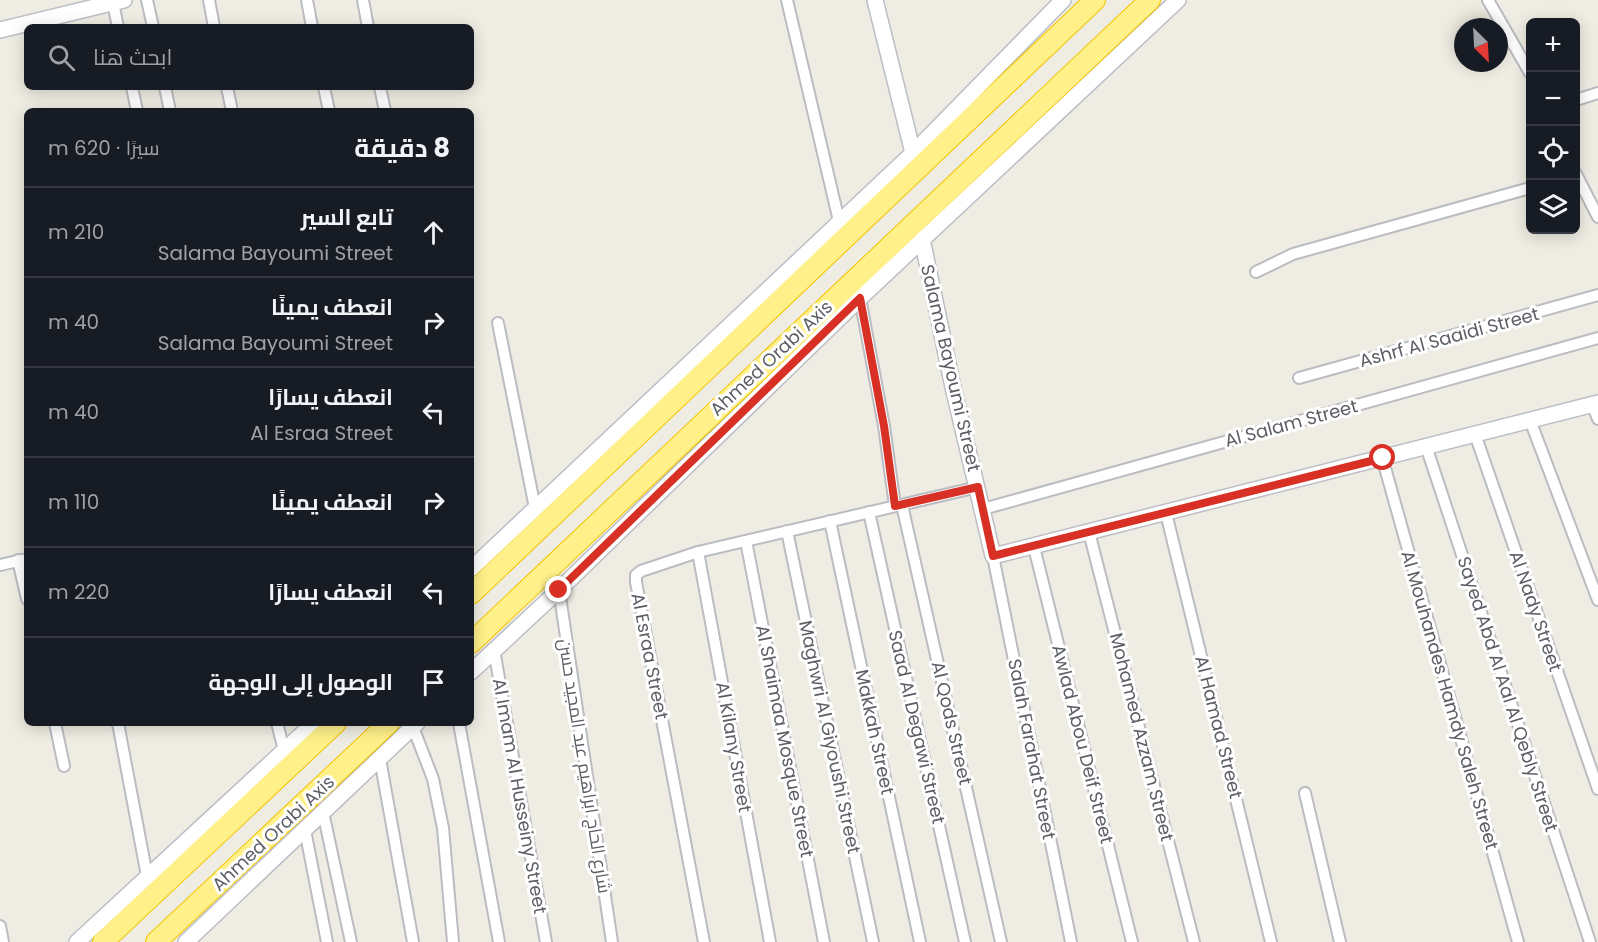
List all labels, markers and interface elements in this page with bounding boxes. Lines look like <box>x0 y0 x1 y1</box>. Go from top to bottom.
north arrow <box>1454 18 1508 72</box>
map controls <box>1526 18 1580 234</box>
button: + <box>1526 18 1580 72</box>
search box <box>24 24 474 90</box>
icon: search <box>45 41 78 74</box>
text: ابحث هنا <box>93 42 172 73</box>
button: − <box>1526 72 1580 126</box>
button: locate <box>1526 126 1580 180</box>
text: 8 دقيقة <box>354 130 450 166</box>
text: سيرًا · 620 m <box>48 134 159 162</box>
button: layers <box>1526 180 1580 234</box>
text: تابع السير <box>301 202 393 233</box>
icon: ahead <box>417 216 450 249</box>
text: 210 m <box>48 218 104 246</box>
text: Salama Bayoumi Street <box>158 239 393 267</box>
street label: Salama Bayoumi Street <box>915 262 987 474</box>
text: انعطف يمينًا <box>271 292 393 323</box>
street label: Ahmed Orabi Axis <box>704 295 838 421</box>
street label: Ashrf Al Saaidi Street <box>1356 301 1542 373</box>
icon: right <box>417 306 450 339</box>
text: 40 m <box>48 308 99 336</box>
text: Salama Bayoumi Street <box>158 329 393 357</box>
text: انعطف يسارًا <box>268 382 393 413</box>
street label: Al Salam Street <box>1222 393 1360 453</box>
icon: left <box>417 396 450 429</box>
text: 40 m <box>48 398 99 426</box>
text: Al Esraa Street <box>250 419 393 447</box>
route start <box>1369 444 1395 470</box>
icon: right <box>417 486 450 519</box>
text: انعطف يمينًا <box>271 487 393 518</box>
text: 110 m <box>48 488 99 516</box>
street label: Al Mouhandes Hamdy Saleh Street <box>1395 547 1505 853</box>
street label: Al Nady Street <box>1504 547 1568 675</box>
street label: Sayed Abd Al Aal Al Qebly Street <box>1452 553 1564 835</box>
icon: left <box>417 576 450 609</box>
route end <box>545 576 571 602</box>
text: انعطف يسارًا <box>268 577 393 608</box>
text: 220 m <box>48 578 110 606</box>
street label: Al Esraa Street <box>625 591 675 721</box>
street label: Maghwri Al Giyoushi Street <box>793 618 867 856</box>
street label: Al Shaimaa Mosque Street <box>750 623 820 859</box>
street label: Saad Al Degawi Street <box>883 628 951 826</box>
street label: Mohamed Azzam Street <box>1104 630 1180 844</box>
street label: شارع الحاج ابراهيم عبد المجيد حسن <box>552 637 618 895</box>
street label: Awlad Abou Deif Street <box>1046 642 1120 846</box>
street label: Al Hamad Street <box>1189 653 1249 801</box>
street label: Salah Farahat Street <box>1002 657 1062 841</box>
street label: Al Qods Street <box>926 659 978 787</box>
icon: arrive <box>417 666 450 699</box>
text: الوصول إلى الوجهة <box>208 667 393 698</box>
street label: Makkah Street <box>850 667 900 797</box>
street label: Al Imam Al Husseiny Street <box>487 676 553 916</box>
street label: Al Kilany Street <box>710 680 758 814</box>
street label: Ahmed Orabi Axis <box>206 770 340 896</box>

